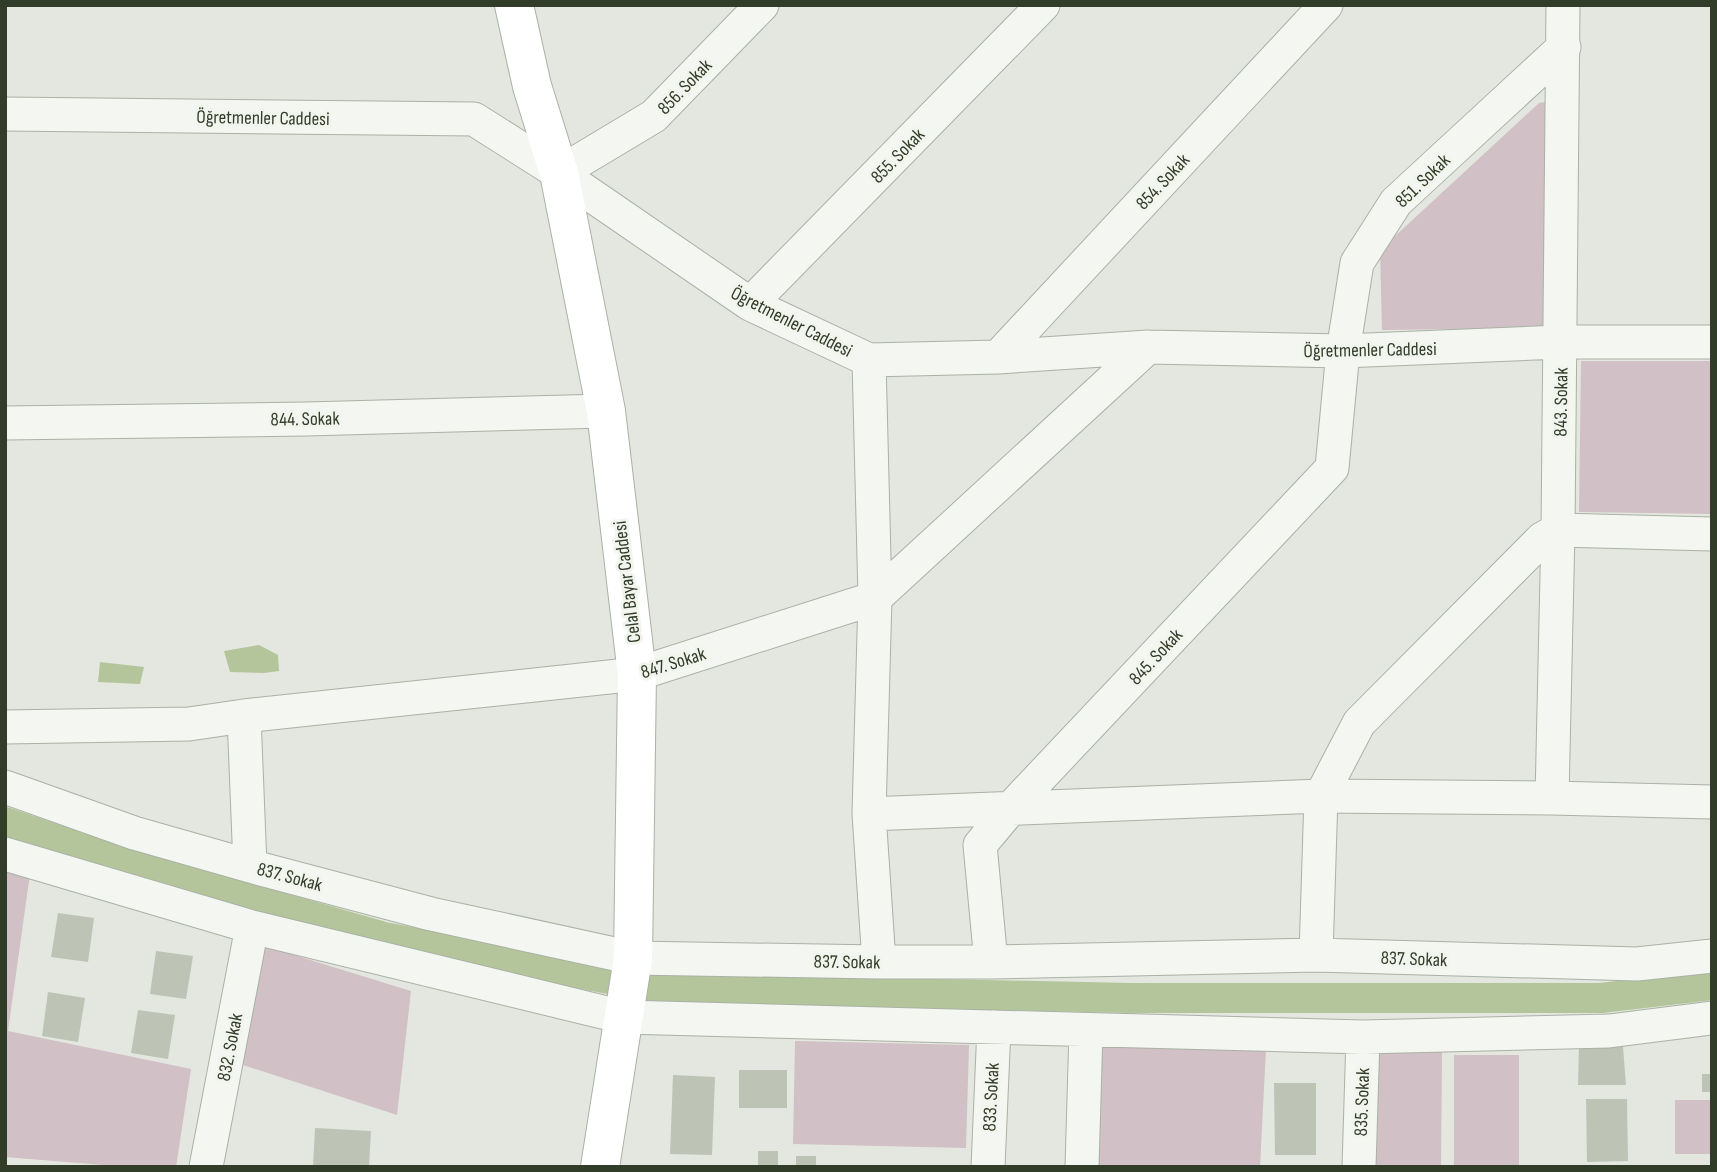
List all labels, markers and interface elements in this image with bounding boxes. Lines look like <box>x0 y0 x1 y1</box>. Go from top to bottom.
street label: 856. Sokak <box>653 54 718 120</box>
street label: Öğretmenler Caddesi <box>196 106 330 131</box>
street label: 855. Sokak <box>866 123 930 188</box>
street label: 854. Sokak <box>1131 149 1195 215</box>
street label: 851. Sokak <box>1391 149 1456 213</box>
street label: Öğretmenler Caddesi <box>727 282 856 363</box>
street label: Öğretmenler Caddesi <box>1303 338 1437 363</box>
street label: 843. Sokak <box>1549 367 1574 437</box>
street label: 844. Sokak <box>270 407 341 432</box>
street label: Celal Bayar Caddesi <box>609 520 646 644</box>
street label: 845. Sokak <box>1124 624 1188 690</box>
street label: 847. Sokak <box>638 642 709 684</box>
street label: 837. Sokak <box>254 858 325 897</box>
street label: 837. Sokak <box>1380 947 1448 972</box>
street label: 837. Sokak <box>813 950 881 975</box>
street label: 832. Sokak <box>213 1011 248 1083</box>
street label: 833. Sokak <box>978 1061 1005 1132</box>
street label: 835. Sokak <box>1350 1067 1375 1137</box>

